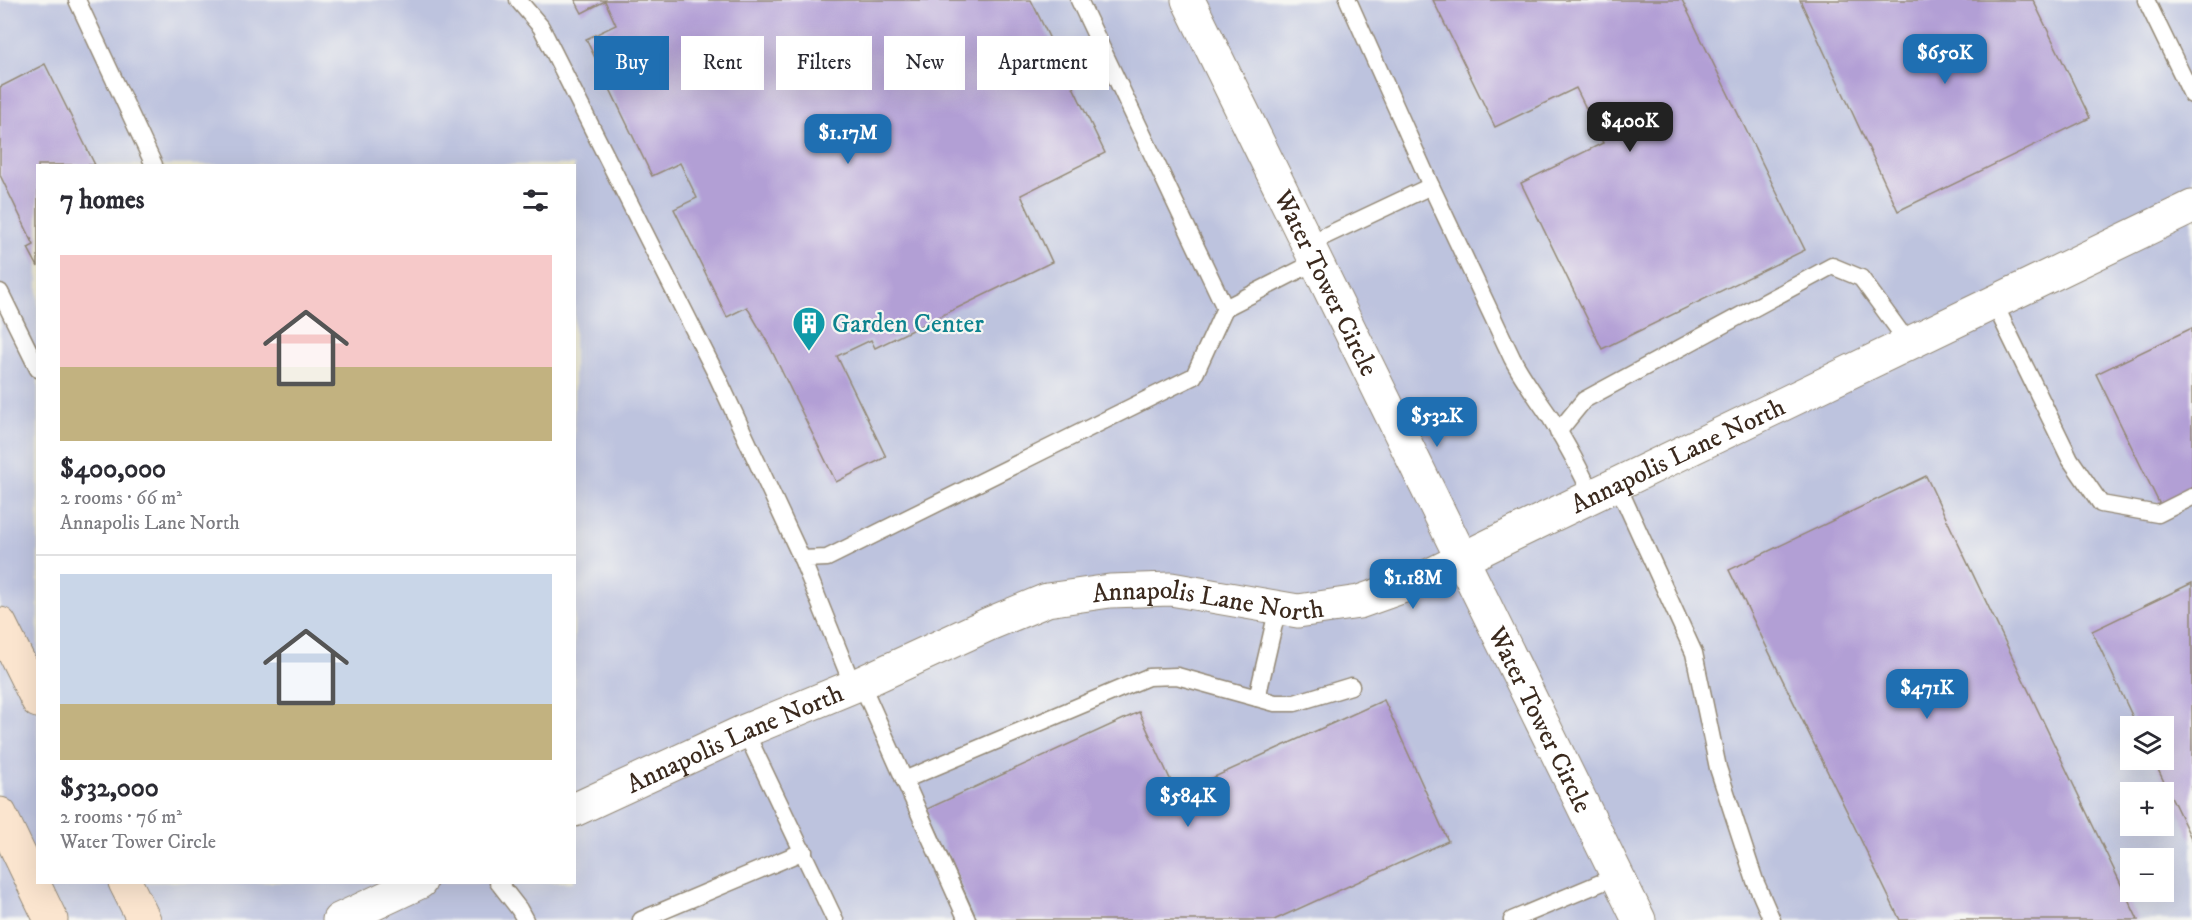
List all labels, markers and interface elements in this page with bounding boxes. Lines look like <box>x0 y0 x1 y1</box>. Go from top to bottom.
pin: $650K <box>1903 34 1987 85</box>
chip: Buy <box>594 36 669 90</box>
chip: Rent <box>681 36 764 90</box>
chip: Filters <box>776 36 872 90</box>
chip: New <box>884 36 965 90</box>
chip: Apartment <box>977 36 1109 90</box>
text: $650K <box>1917 41 1973 66</box>
pin: $400K <box>1588 102 1672 153</box>
text: $400K <box>1601 109 1659 134</box>
pin: $1.17M <box>799 114 897 165</box>
text: $1.17M <box>818 121 878 146</box>
text: 7 homes <box>60 184 144 217</box>
icon: filters <box>519 184 552 217</box>
street label: Water Tower Circle <box>1265 184 1385 382</box>
icon: home <box>252 294 360 402</box>
building icon: Garden Center <box>791 305 827 352</box>
place label: Garden Center <box>832 308 984 341</box>
street label: Annapolis Lane North <box>1566 390 1791 522</box>
pin: $532K <box>1395 397 1479 448</box>
text: $532K <box>1411 404 1463 429</box>
text: $400,000 <box>60 453 166 486</box>
text: 2 rooms · 66 m² <box>60 486 182 511</box>
text: Annapolis Lane North <box>60 511 240 536</box>
pin: $1.18M <box>1364 559 1462 610</box>
text: $1.18M <box>1384 566 1442 591</box>
street label: Annapolis Lane North <box>1090 574 1326 629</box>
icon: home <box>252 613 360 721</box>
street label: Water Tower Circle <box>1479 621 1599 818</box>
pin: $471K <box>1885 669 1969 720</box>
text: $471K <box>1900 676 1954 701</box>
street label: Annapolis Lane North <box>621 677 849 802</box>
map controls <box>2120 716 2174 902</box>
button: layers <box>2120 716 2174 770</box>
text: $532,000 <box>60 772 159 805</box>
pin: $584K <box>1146 777 1230 828</box>
button: + <box>2120 782 2174 836</box>
text: $584K <box>1160 784 1216 809</box>
text: 2 rooms · 76 m² <box>60 805 182 830</box>
text: Water Tower Circle <box>60 830 216 855</box>
button: − <box>2120 848 2174 902</box>

